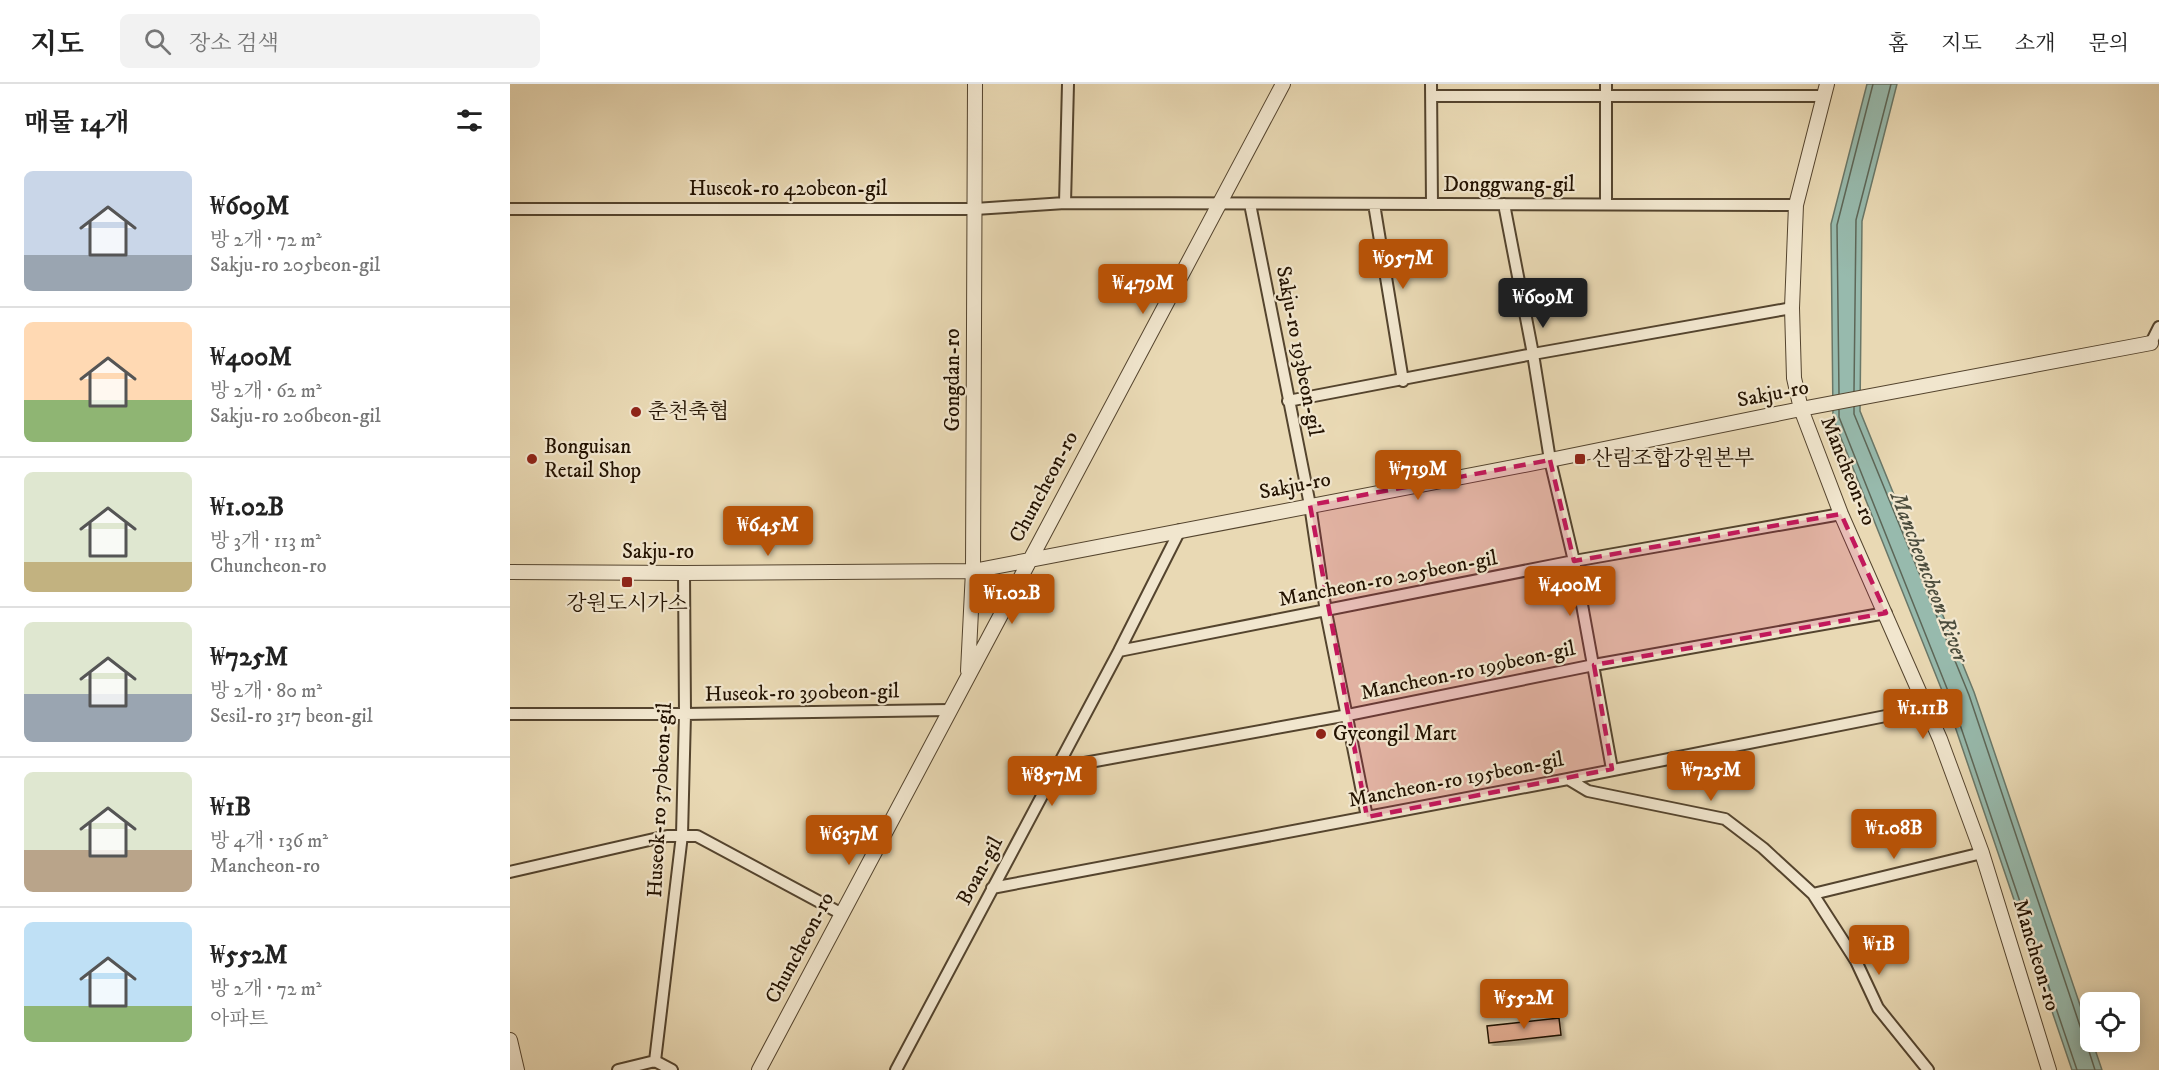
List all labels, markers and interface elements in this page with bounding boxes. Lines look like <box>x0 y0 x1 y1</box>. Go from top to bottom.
search box <box>120 14 540 68</box>
icon: search <box>141 25 174 58</box>
text: 지도 <box>30 27 84 62</box>
text: 장소 검색 <box>189 30 279 57</box>
text: 홈 <box>1888 31 1908 57</box>
text: 지도 <box>1941 31 1982 57</box>
text: 소개 <box>2015 31 2055 57</box>
text: 문의 <box>2088 31 2129 57</box>
icon: filters <box>453 104 486 137</box>
text: 매물 14개 <box>24 107 129 140</box>
street label: Donggwang-gil <box>1443 172 1576 198</box>
street label: Huseok-ro 420beon-gil <box>689 176 888 202</box>
text: ₩609M <box>210 190 290 223</box>
icon: home <box>72 195 144 267</box>
text: 방 2개 · 72 m² <box>210 228 322 253</box>
pin: ₩957M <box>1361 239 1445 290</box>
text: ₩957M <box>1373 246 1433 271</box>
text: Sakju-ro 205beon-gil <box>210 253 380 278</box>
pin: ₩479M <box>1101 264 1185 315</box>
street label: Sakju-ro 193beon-gil <box>1270 264 1328 439</box>
text: ₩479M <box>1112 271 1174 296</box>
pin: ₩609M <box>1501 278 1585 329</box>
text: ₩609M <box>1512 285 1574 310</box>
street label: Gongdan-ro <box>940 328 966 432</box>
text: ₩400M <box>210 341 292 374</box>
icon: home <box>72 346 144 418</box>
street label: Sakju-ro <box>1735 374 1811 414</box>
text: 방 2개 · 62 m² <box>210 379 322 404</box>
place label: 춘천축협 <box>648 399 729 425</box>
text: Sakju-ro 206beon-gil <box>210 404 381 429</box>
marker: 춘천축협 <box>629 405 643 419</box>
street label: Mancheon-ro <box>1814 413 1882 529</box>
street label: Chuncheon-ro <box>1004 427 1084 547</box>
place label: Bonguisan Retail Shop <box>544 434 641 484</box>
place label: 산림조합강원본부 <box>1592 446 1754 472</box>
pin: ₩719M <box>1376 450 1460 501</box>
marker: Bonguisan Retail Shop <box>525 452 539 466</box>
marker: 산림조합강원본부 <box>1573 452 1587 466</box>
text: ₩719M <box>1389 457 1447 482</box>
street label: Sakju-ro <box>1257 466 1333 506</box>
water label: Mancheoncheon River <box>1883 486 1975 668</box>
text: ₩1.02B <box>210 491 284 524</box>
icon: home <box>72 496 144 568</box>
pin: ₩645M <box>726 506 810 557</box>
text: ₩645M <box>737 513 799 538</box>
text: 방 3개 · 113 m² <box>210 529 321 554</box>
street label: Sakju-ro <box>622 539 694 565</box>
street label: Mancheon-ro 205beon-gil <box>1276 545 1500 613</box>
text: Chuncheon-ro <box>210 554 326 579</box>
pin: ₩400M <box>1528 566 1612 617</box>
text: ₩400M <box>1538 573 1602 598</box>
pin: ₩1.02B <box>963 574 1061 625</box>
marker: 강원도시가스 <box>620 575 634 589</box>
text: ₩1.02B <box>983 581 1041 606</box>
place label: 강원도시가스 <box>566 591 688 617</box>
street label: Mancheon-ro 199beon-gil <box>1358 635 1578 706</box>
text: ₩725M <box>210 641 288 674</box>
icon: home <box>72 646 144 718</box>
street label: Huseok-ro 390beon-gil <box>705 678 900 708</box>
text: 방 2개 · 80 m² <box>210 679 322 704</box>
pin: ₩1.11B <box>1874 689 1972 740</box>
text: ₩1.11B <box>1897 696 1949 721</box>
street label: Huseok-ro 370beon-gil <box>642 701 678 898</box>
text: Sesil-ro 317 beon-gil <box>210 704 373 729</box>
place label: Gyeongil Mart <box>1333 721 1457 747</box>
marker: Gyeongil Mart <box>1314 727 1328 741</box>
street label: Mancheon-ro 195beon-gil <box>1346 746 1566 814</box>
pin: ₩725M <box>1669 751 1753 802</box>
pin: ₩857M <box>1010 756 1094 807</box>
text: ₩725M <box>1681 758 1741 783</box>
text: ₩857M <box>1022 763 1082 788</box>
text: ₩1B <box>210 791 251 824</box>
icon: home <box>72 796 144 868</box>
pin: ₩1.08B <box>1845 809 1943 860</box>
pin: ₩637M <box>807 815 891 866</box>
text: ₩1.08B <box>1865 816 1923 841</box>
text: ₩637M <box>820 822 878 847</box>
text: 방 4개 · 136 m² <box>210 829 328 854</box>
street label: Boan-gil <box>951 832 1009 910</box>
text: Mancheon-ro <box>210 854 320 879</box>
street label: Chuncheon-ro <box>760 888 840 1008</box>
street label: Mancheon-ro <box>2007 896 2065 1014</box>
pin: ₩1B <box>1850 925 1908 976</box>
text: ₩1B <box>1863 932 1895 957</box>
text: ₩552M <box>210 939 288 972</box>
icon: home <box>72 946 144 1018</box>
text: 방 2개 · 72 m² <box>210 977 322 1002</box>
pin: ₩552M <box>1482 979 1566 1030</box>
text: ₩552M <box>1494 986 1554 1011</box>
map controls <box>2080 992 2140 1052</box>
button: locate <box>2080 992 2140 1052</box>
text: 아파트 <box>210 1007 268 1032</box>

